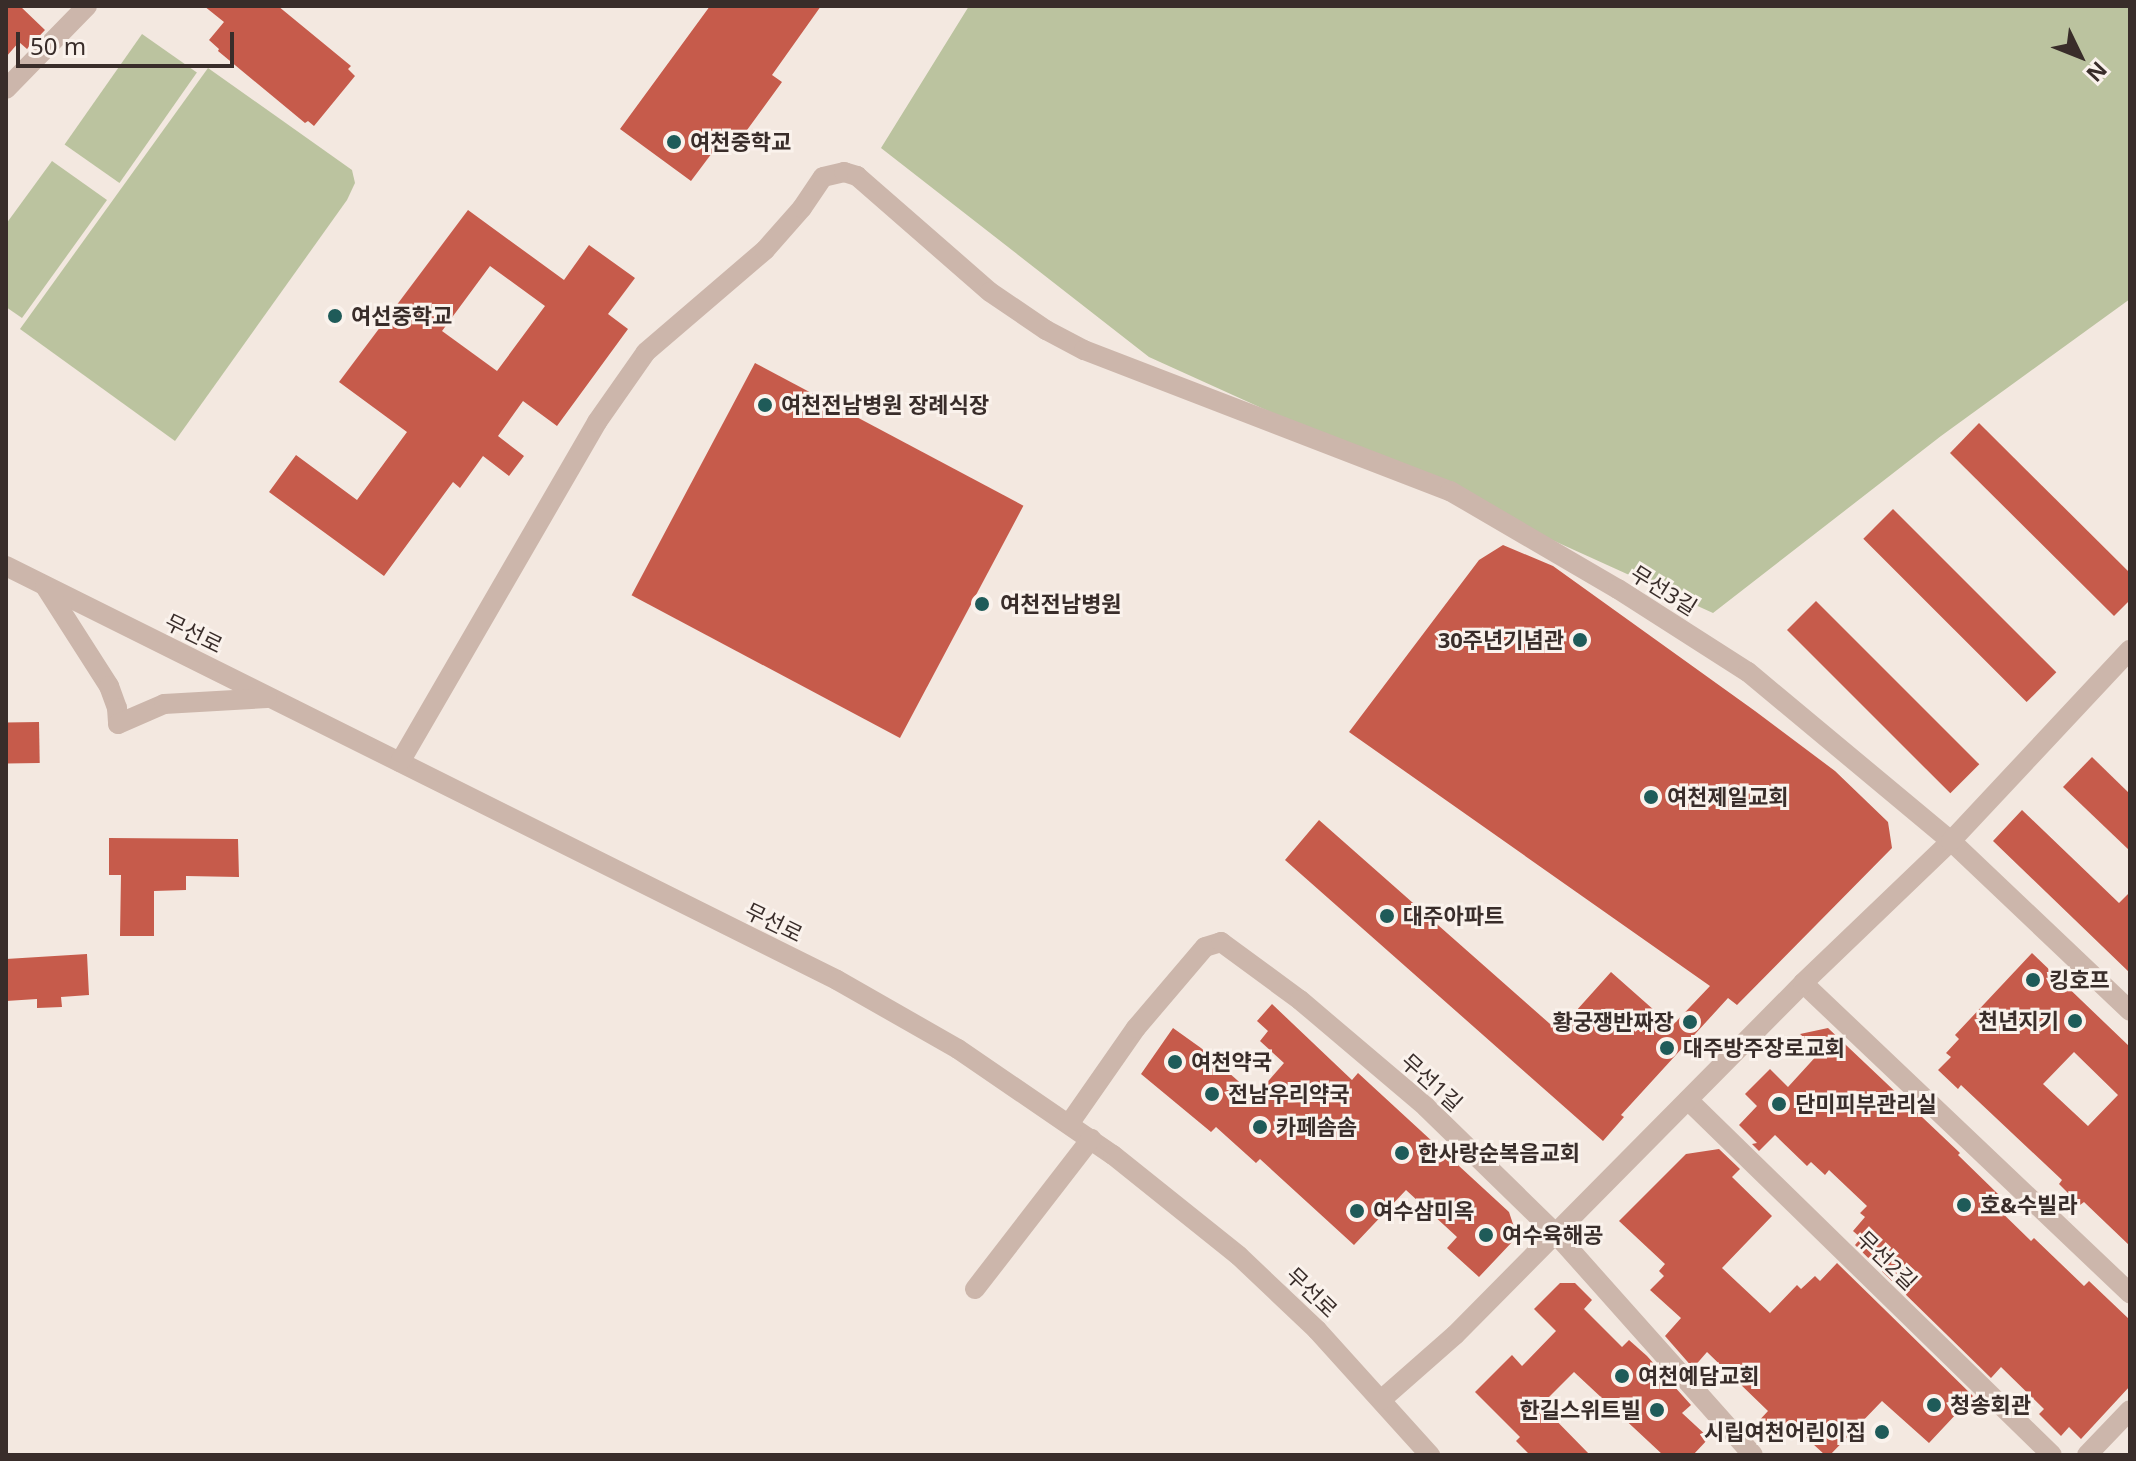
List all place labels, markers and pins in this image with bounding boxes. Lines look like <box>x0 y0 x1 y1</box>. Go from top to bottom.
place label: 여천중학교 <box>690 129 791 155</box>
marker: 여천중학교 <box>665 133 683 151</box>
place label: 여선중학교 <box>351 303 452 329</box>
marker: 여선중학교 <box>326 307 344 325</box>
place label: 여천전남병원 장례식장 <box>781 392 989 418</box>
marker: 여천전남병원 장례식장 <box>756 396 774 414</box>
place label: 여천전남병원 <box>1000 591 1121 617</box>
marker: 여천전남병원 <box>971 593 993 615</box>
place label: 30주년기념관 <box>1438 627 1564 653</box>
marker: 30주년기념관 <box>1571 631 1589 649</box>
place label: 여천제일교회 <box>1667 784 1788 810</box>
marker: 여천제일교회 <box>1642 788 1660 806</box>
place label: 대주아파트 <box>1403 903 1504 929</box>
marker: 대주아파트 <box>1378 907 1396 925</box>
place label: 킹호프 <box>2049 967 2110 993</box>
marker: 킹호프 <box>2024 971 2042 989</box>
place label: 천년지기 <box>1978 1008 2059 1034</box>
place label: 황궁쟁반짜장 <box>1553 1009 1674 1035</box>
marker: 천년지기 <box>2066 1012 2084 1030</box>
marker: 황궁쟁반짜장 <box>1681 1013 1699 1031</box>
place label: 대주방주장로교회 <box>1683 1035 1845 1061</box>
marker: 대주방주장로교회 <box>1658 1039 1676 1057</box>
place label: 여천약국 <box>1191 1049 1272 1075</box>
marker: 여천약국 <box>1166 1053 1184 1071</box>
place label: 전남우리약국 <box>1228 1081 1349 1107</box>
marker: 전남우리약국 <box>1203 1085 1221 1103</box>
place label: 단미피부관리실 <box>1795 1091 1937 1117</box>
marker: 단미피부관리실 <box>1770 1095 1788 1113</box>
place label: 카페솜솜 <box>1276 1114 1357 1140</box>
marker: 카페솜솜 <box>1251 1118 1269 1136</box>
place label: 한사랑순복음교회 <box>1418 1140 1580 1166</box>
marker: 한사랑순복음교회 <box>1393 1144 1411 1162</box>
place label: 호&수빌라 <box>1980 1192 2077 1218</box>
marker: 호&수빌라 <box>1955 1196 1973 1214</box>
place label: 여수삼미옥 <box>1373 1198 1474 1224</box>
marker: 여수삼미옥 <box>1348 1202 1366 1220</box>
place label: 여수육해공 <box>1502 1222 1603 1248</box>
marker: 여수육해공 <box>1477 1226 1495 1244</box>
place label: 여천예담교회 <box>1638 1363 1759 1389</box>
marker: 여천예담교회 <box>1613 1367 1631 1385</box>
place label: 청송회관 <box>1950 1392 2031 1418</box>
marker: 청송회관 <box>1925 1396 1943 1414</box>
place label: 한길스위트빌 <box>1520 1397 1641 1423</box>
marker: 한길스위트빌 <box>1648 1401 1666 1419</box>
place label: 시립여천어린이집 <box>1704 1419 1866 1445</box>
marker: 시립여천어린이집 <box>1873 1423 1891 1441</box>

